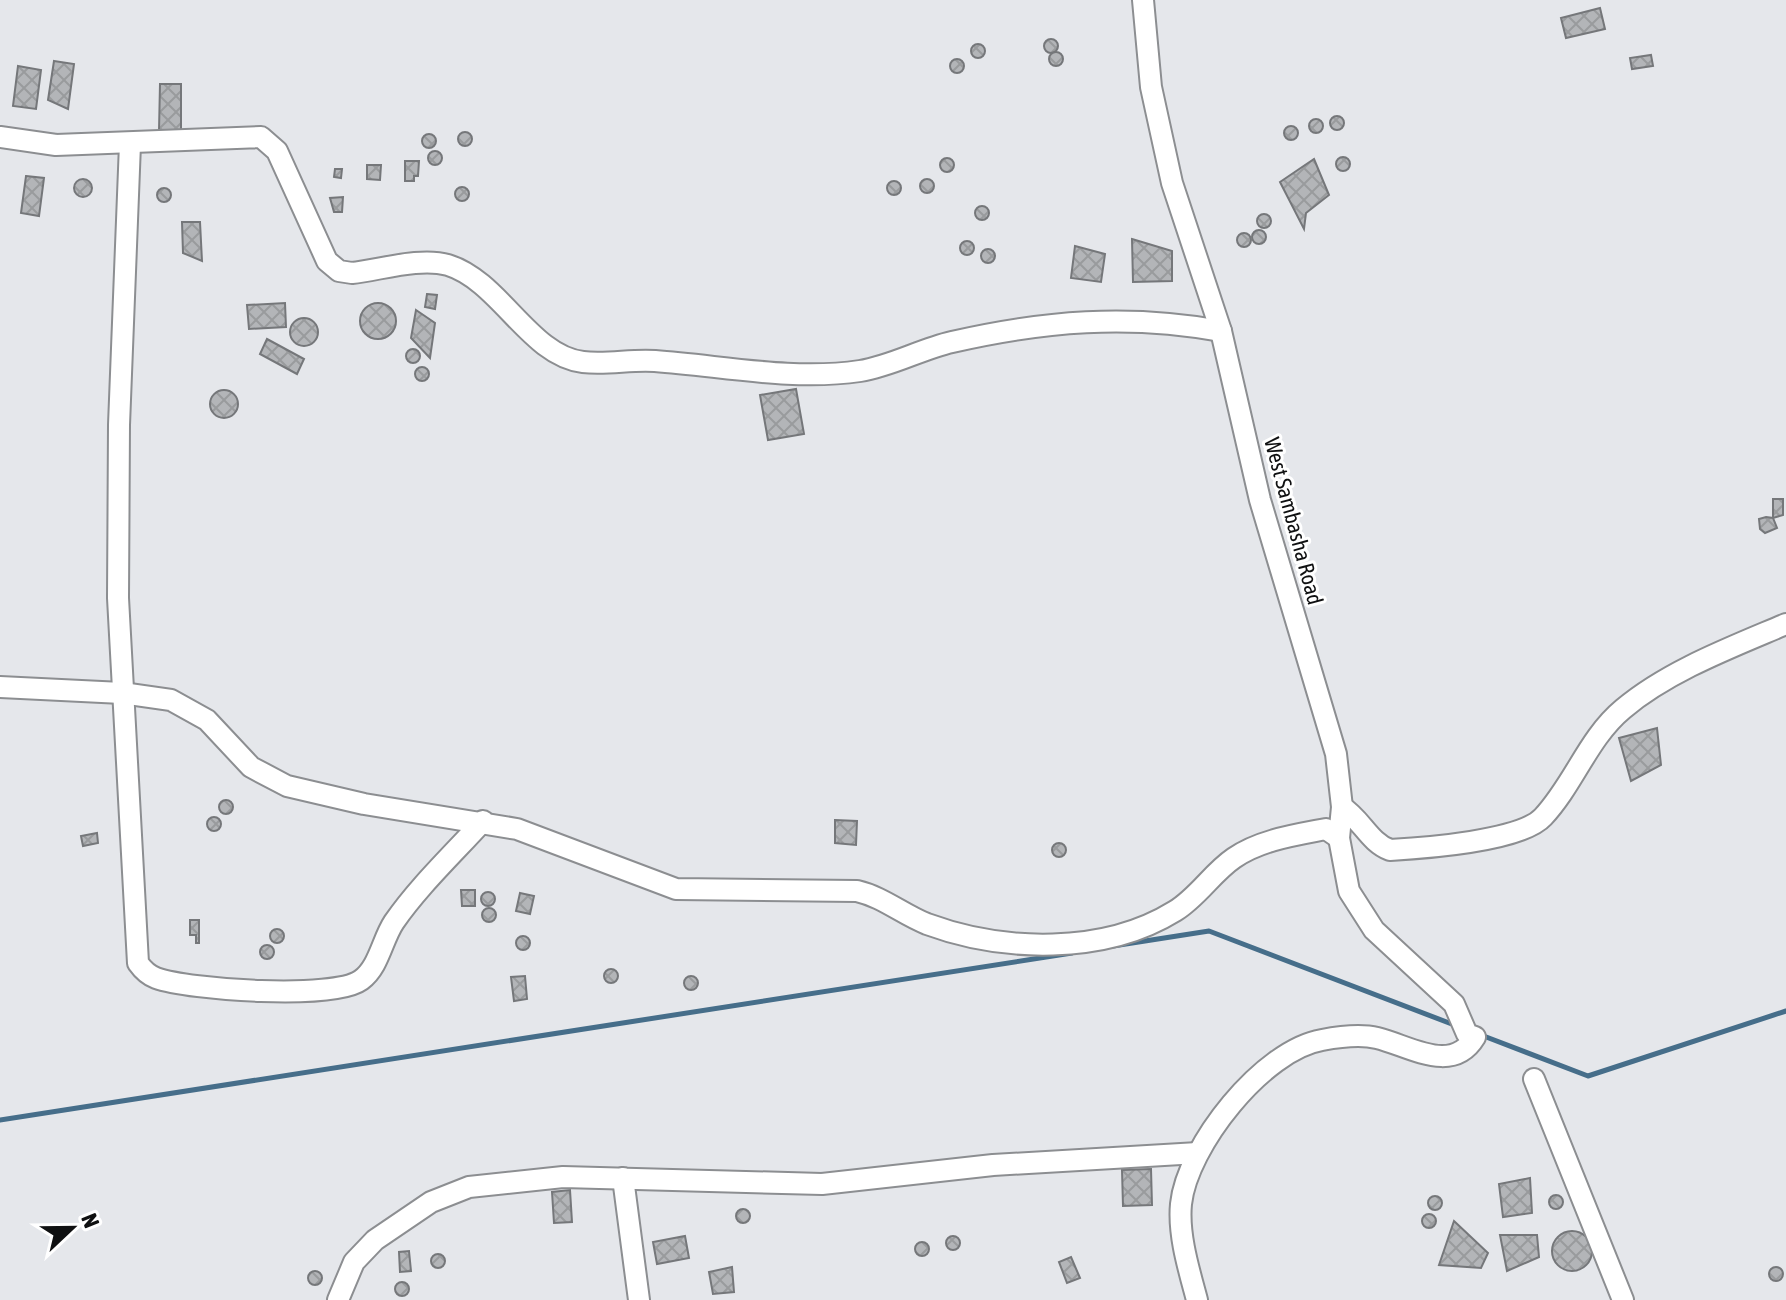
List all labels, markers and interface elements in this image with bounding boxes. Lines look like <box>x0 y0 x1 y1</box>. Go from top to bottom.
street label: West Sambasha Road <box>1259 435 1329 607</box>
north arrow <box>32 1188 112 1268</box>
text: N <box>76 1210 105 1231</box>

